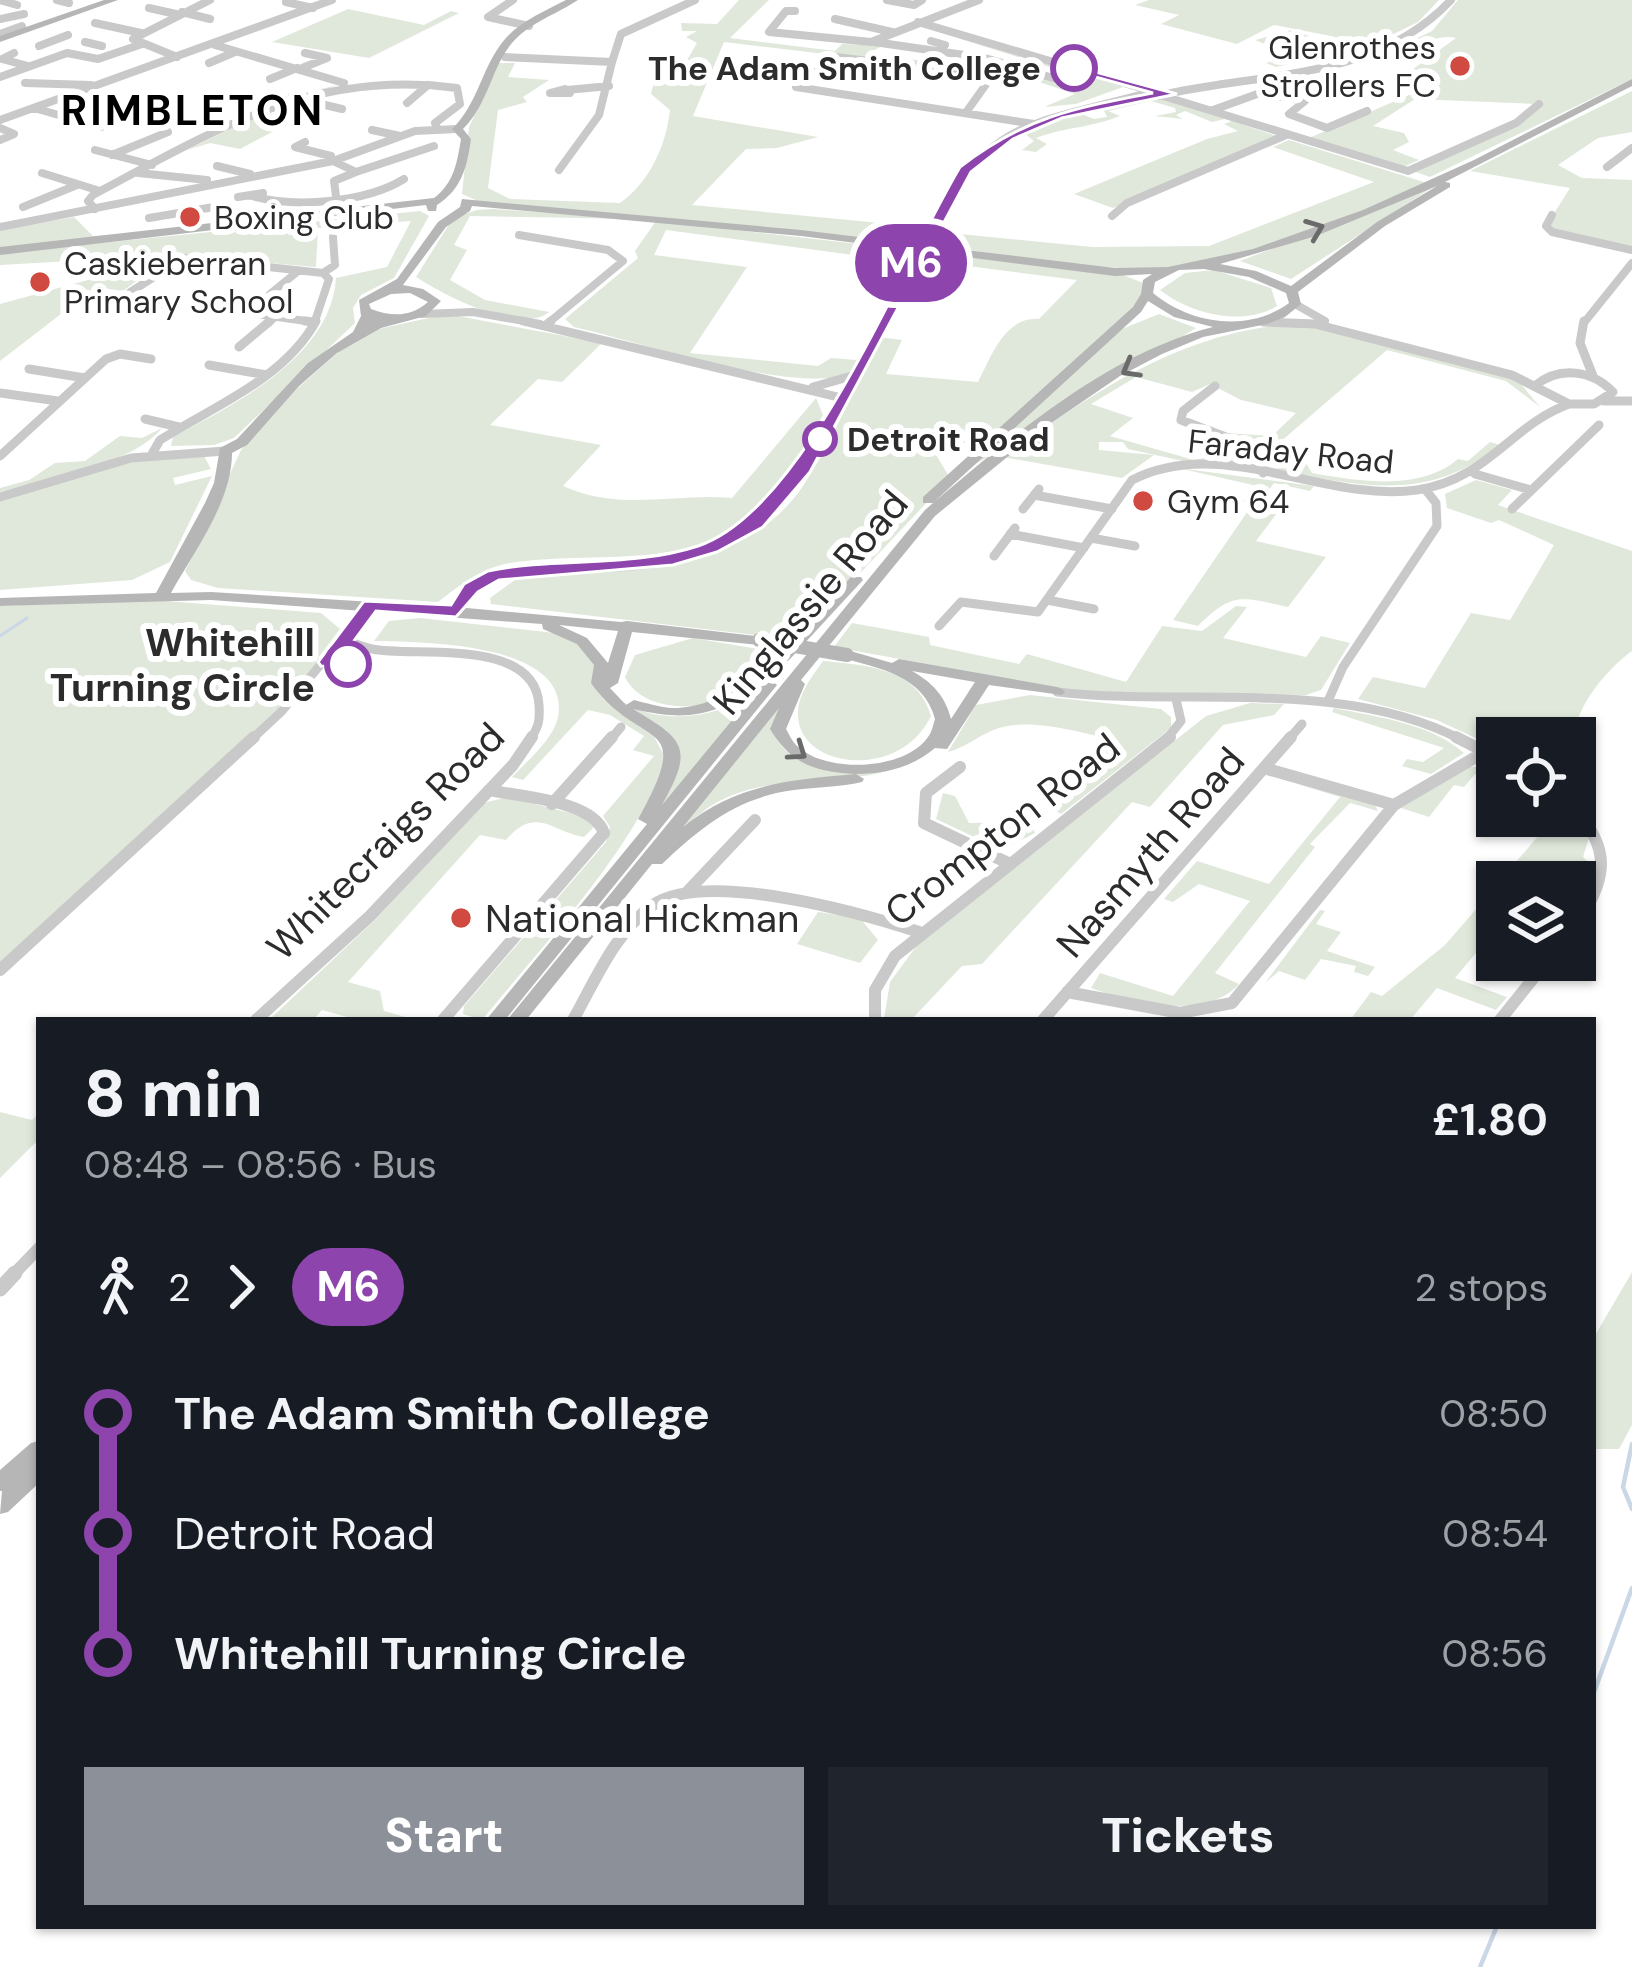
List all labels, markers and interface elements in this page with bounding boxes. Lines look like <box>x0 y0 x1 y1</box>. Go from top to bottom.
place label: Glenrothes Strollers FC <box>1260 26 1436 107</box>
marker: The Adam Smith College <box>1052 46 1096 90</box>
place label: The Adam Smith College <box>648 47 1041 90</box>
marker: Glenrothes Strollers FC <box>1447 53 1473 79</box>
district label: RIMBLETON <box>61 83 325 138</box>
place label: Boxing Club <box>214 196 394 239</box>
marker: Boxing Club <box>177 204 203 230</box>
one-way arrow <box>1303 218 1324 243</box>
line badge: M6 <box>857 224 965 302</box>
text: M6 <box>879 235 943 290</box>
place label: Caskieberran Primary School <box>64 242 293 323</box>
marker: Caskieberran Primary School <box>27 269 53 295</box>
one-way arrow <box>1121 355 1143 378</box>
place label: Detroit Road <box>847 418 1050 461</box>
street label: Faraday Road <box>1186 419 1396 484</box>
marker: Detroit Road <box>804 423 836 455</box>
street label: Kinglassie Road <box>701 479 919 725</box>
place label: Gym 64 <box>1167 480 1289 523</box>
marker: Gym 64 <box>1130 488 1156 514</box>
place label: Whitehill Turning Circle <box>50 617 315 713</box>
marker: Whitehill Turning Circle <box>326 642 370 686</box>
street label: Whitecraigs Road <box>256 712 515 971</box>
map controls <box>1476 717 1596 981</box>
button: locate <box>1476 717 1596 837</box>
street label: Crompton Road <box>874 722 1130 937</box>
street label: Nasmyth Road <box>1045 737 1256 968</box>
one-way arrow <box>785 738 807 759</box>
button: layers <box>1476 861 1596 981</box>
place label: National Hickman <box>485 893 799 944</box>
marker: National Hickman <box>448 905 474 931</box>
text: 8 min <box>84 1051 263 1136</box>
text: £1.80 <box>1432 1090 1548 1149</box>
text: 08:48 – 08:56 · Bus <box>84 1139 437 1190</box>
icon: walk <box>84 1254 150 1320</box>
icon: forward <box>208 1254 274 1320</box>
text: M6 <box>316 1259 380 1314</box>
text: 2 <box>168 1262 190 1313</box>
text: 2 stops <box>1415 1262 1548 1313</box>
text: The Adam Smith College <box>174 1384 710 1443</box>
text: 08:50 <box>1439 1388 1548 1439</box>
text: Detroit Road <box>174 1504 435 1563</box>
text: 08:54 <box>1442 1508 1548 1559</box>
text: Whitehill Turning Circle <box>174 1624 687 1683</box>
text: 08:56 <box>1441 1628 1548 1679</box>
button: Start <box>84 1767 804 1905</box>
button: Tickets <box>828 1767 1548 1905</box>

